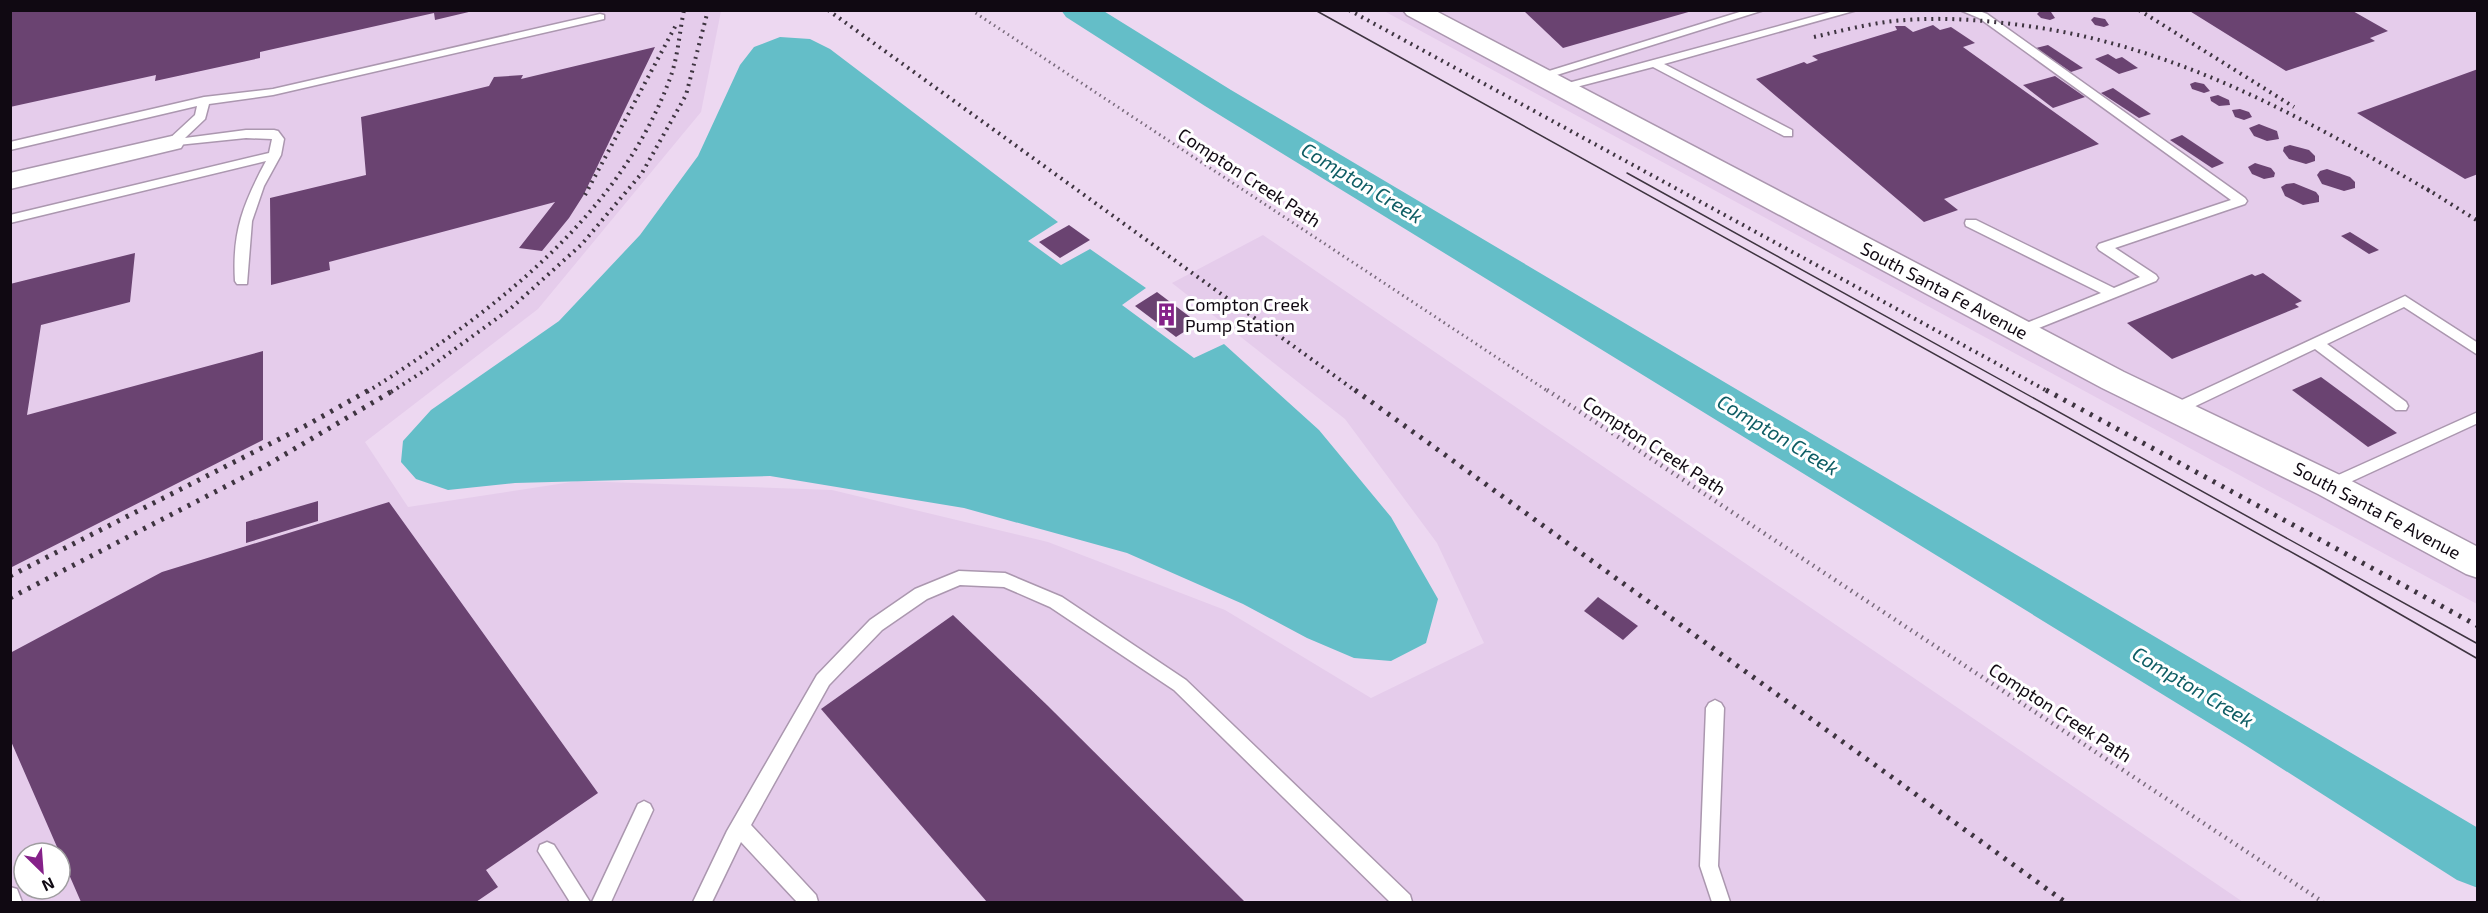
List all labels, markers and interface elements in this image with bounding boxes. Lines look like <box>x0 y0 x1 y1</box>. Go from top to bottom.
street label: Compton Creek Path <box>1174 123 1325 231</box>
water label: Compton Creek <box>1297 137 1428 228</box>
street label: South Santa Fe Avenue <box>1857 237 2032 344</box>
place label: Compton Creek Pump Station <box>1185 293 1309 336</box>
building icon: Compton Creek Pump Station <box>1154 302 1180 328</box>
water label: Compton Creek <box>1713 389 1844 480</box>
street label: Compton Creek Path <box>1579 391 1730 499</box>
street label: South Santa Fe Avenue <box>2290 457 2465 564</box>
water label: Compton Creek <box>2128 641 2259 732</box>
street label: Compton Creek Path <box>1985 658 2136 766</box>
north arrow <box>12 841 72 901</box>
text: N <box>39 874 58 896</box>

